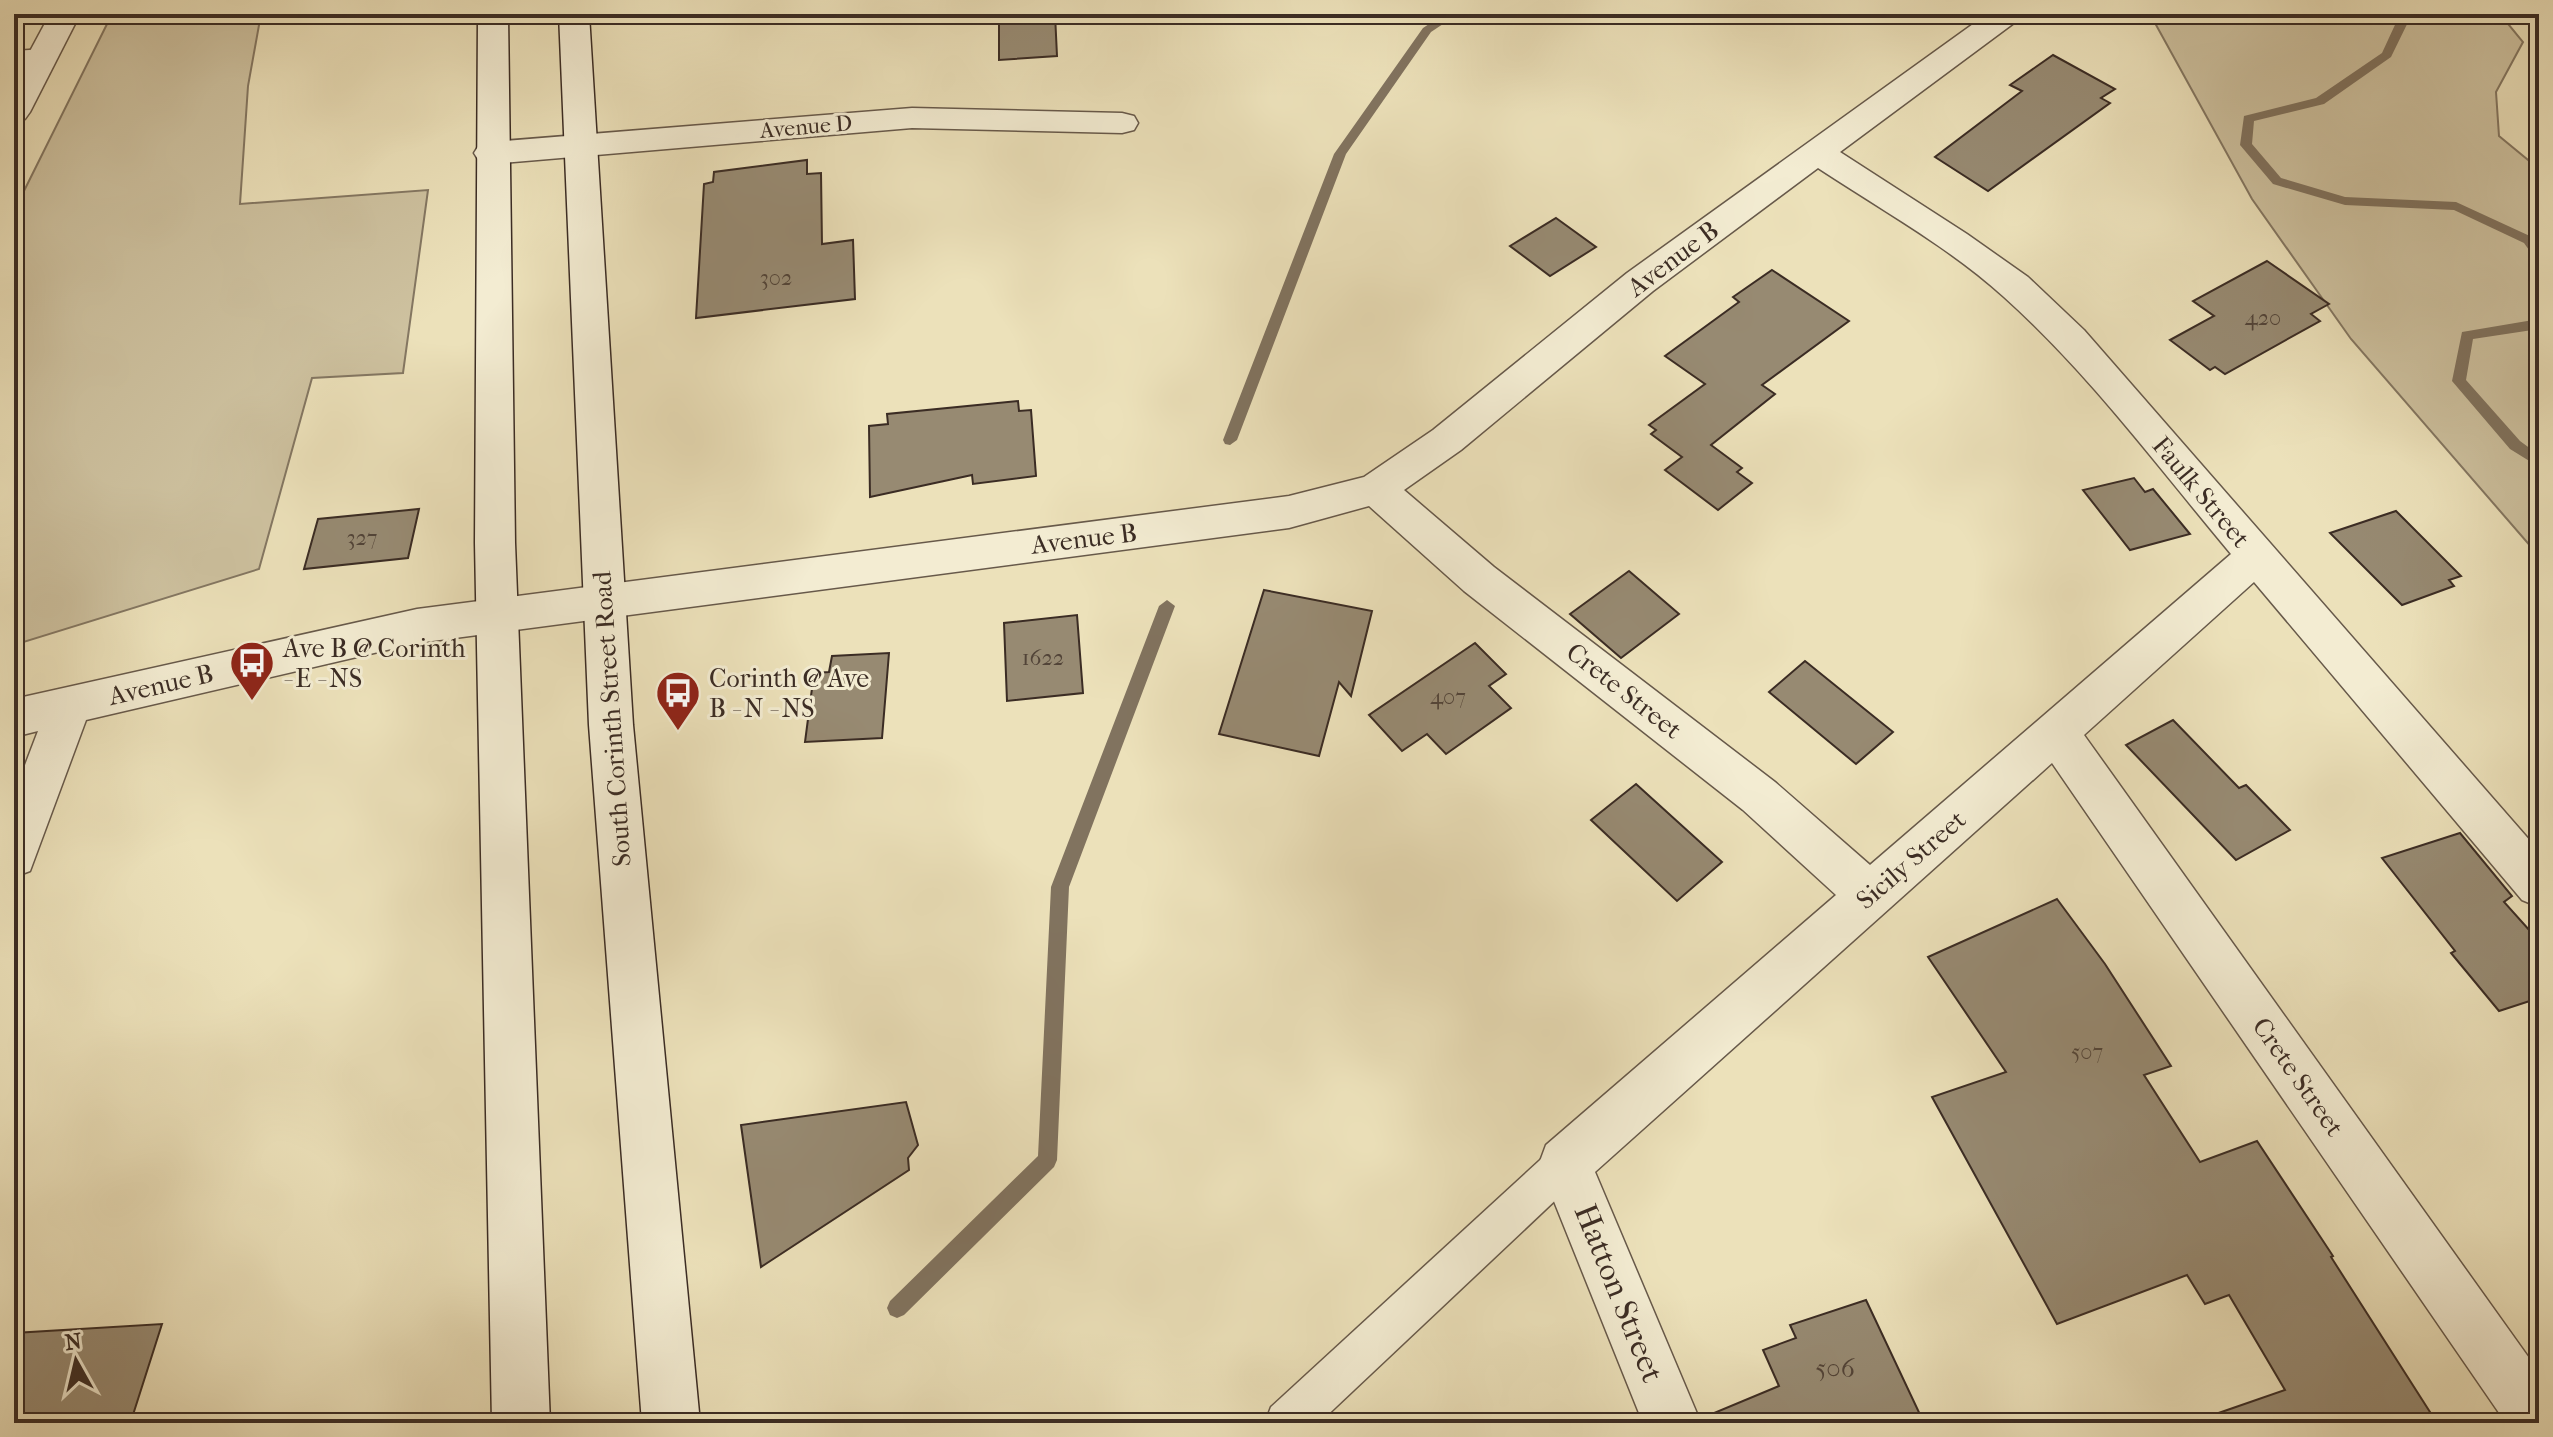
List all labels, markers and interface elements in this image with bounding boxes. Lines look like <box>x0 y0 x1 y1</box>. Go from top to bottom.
street label: Avenue D <box>758 110 853 144</box>
street label: Avenue B <box>1620 215 1725 304</box>
house number: 302 <box>760 265 792 291</box>
house number: 420 <box>2245 305 2281 331</box>
street label: Faulk Street <box>2146 430 2257 554</box>
street label: Avenue B <box>1028 517 1139 561</box>
house number: 327 <box>347 525 377 551</box>
street label: South Corinth Street Road <box>586 569 638 868</box>
place label: Ave B @ Corinth - E - NS <box>282 633 466 694</box>
street label: Crete Street <box>1560 636 1688 746</box>
bus stop icon: Ave B @ Corinth - E - NS <box>228 639 276 702</box>
house number: 1622 <box>1022 645 1064 671</box>
street label: Avenue B <box>105 658 216 712</box>
place label: Corinth @ Ave B - N - NS <box>709 663 869 724</box>
bus stop icon: Corinth @ Ave B - N - NS <box>654 669 702 732</box>
house number: 407 <box>1430 684 1466 710</box>
street label: Sicily Street <box>1850 804 1973 916</box>
street label: Crete Street <box>2246 1012 2351 1143</box>
house number: 507 <box>2071 1039 2103 1065</box>
street label: Hatton Street <box>1566 1199 1672 1388</box>
north arrow <box>36 1321 116 1401</box>
text: N <box>63 1328 84 1356</box>
house number: 506 <box>1815 1353 1856 1384</box>

